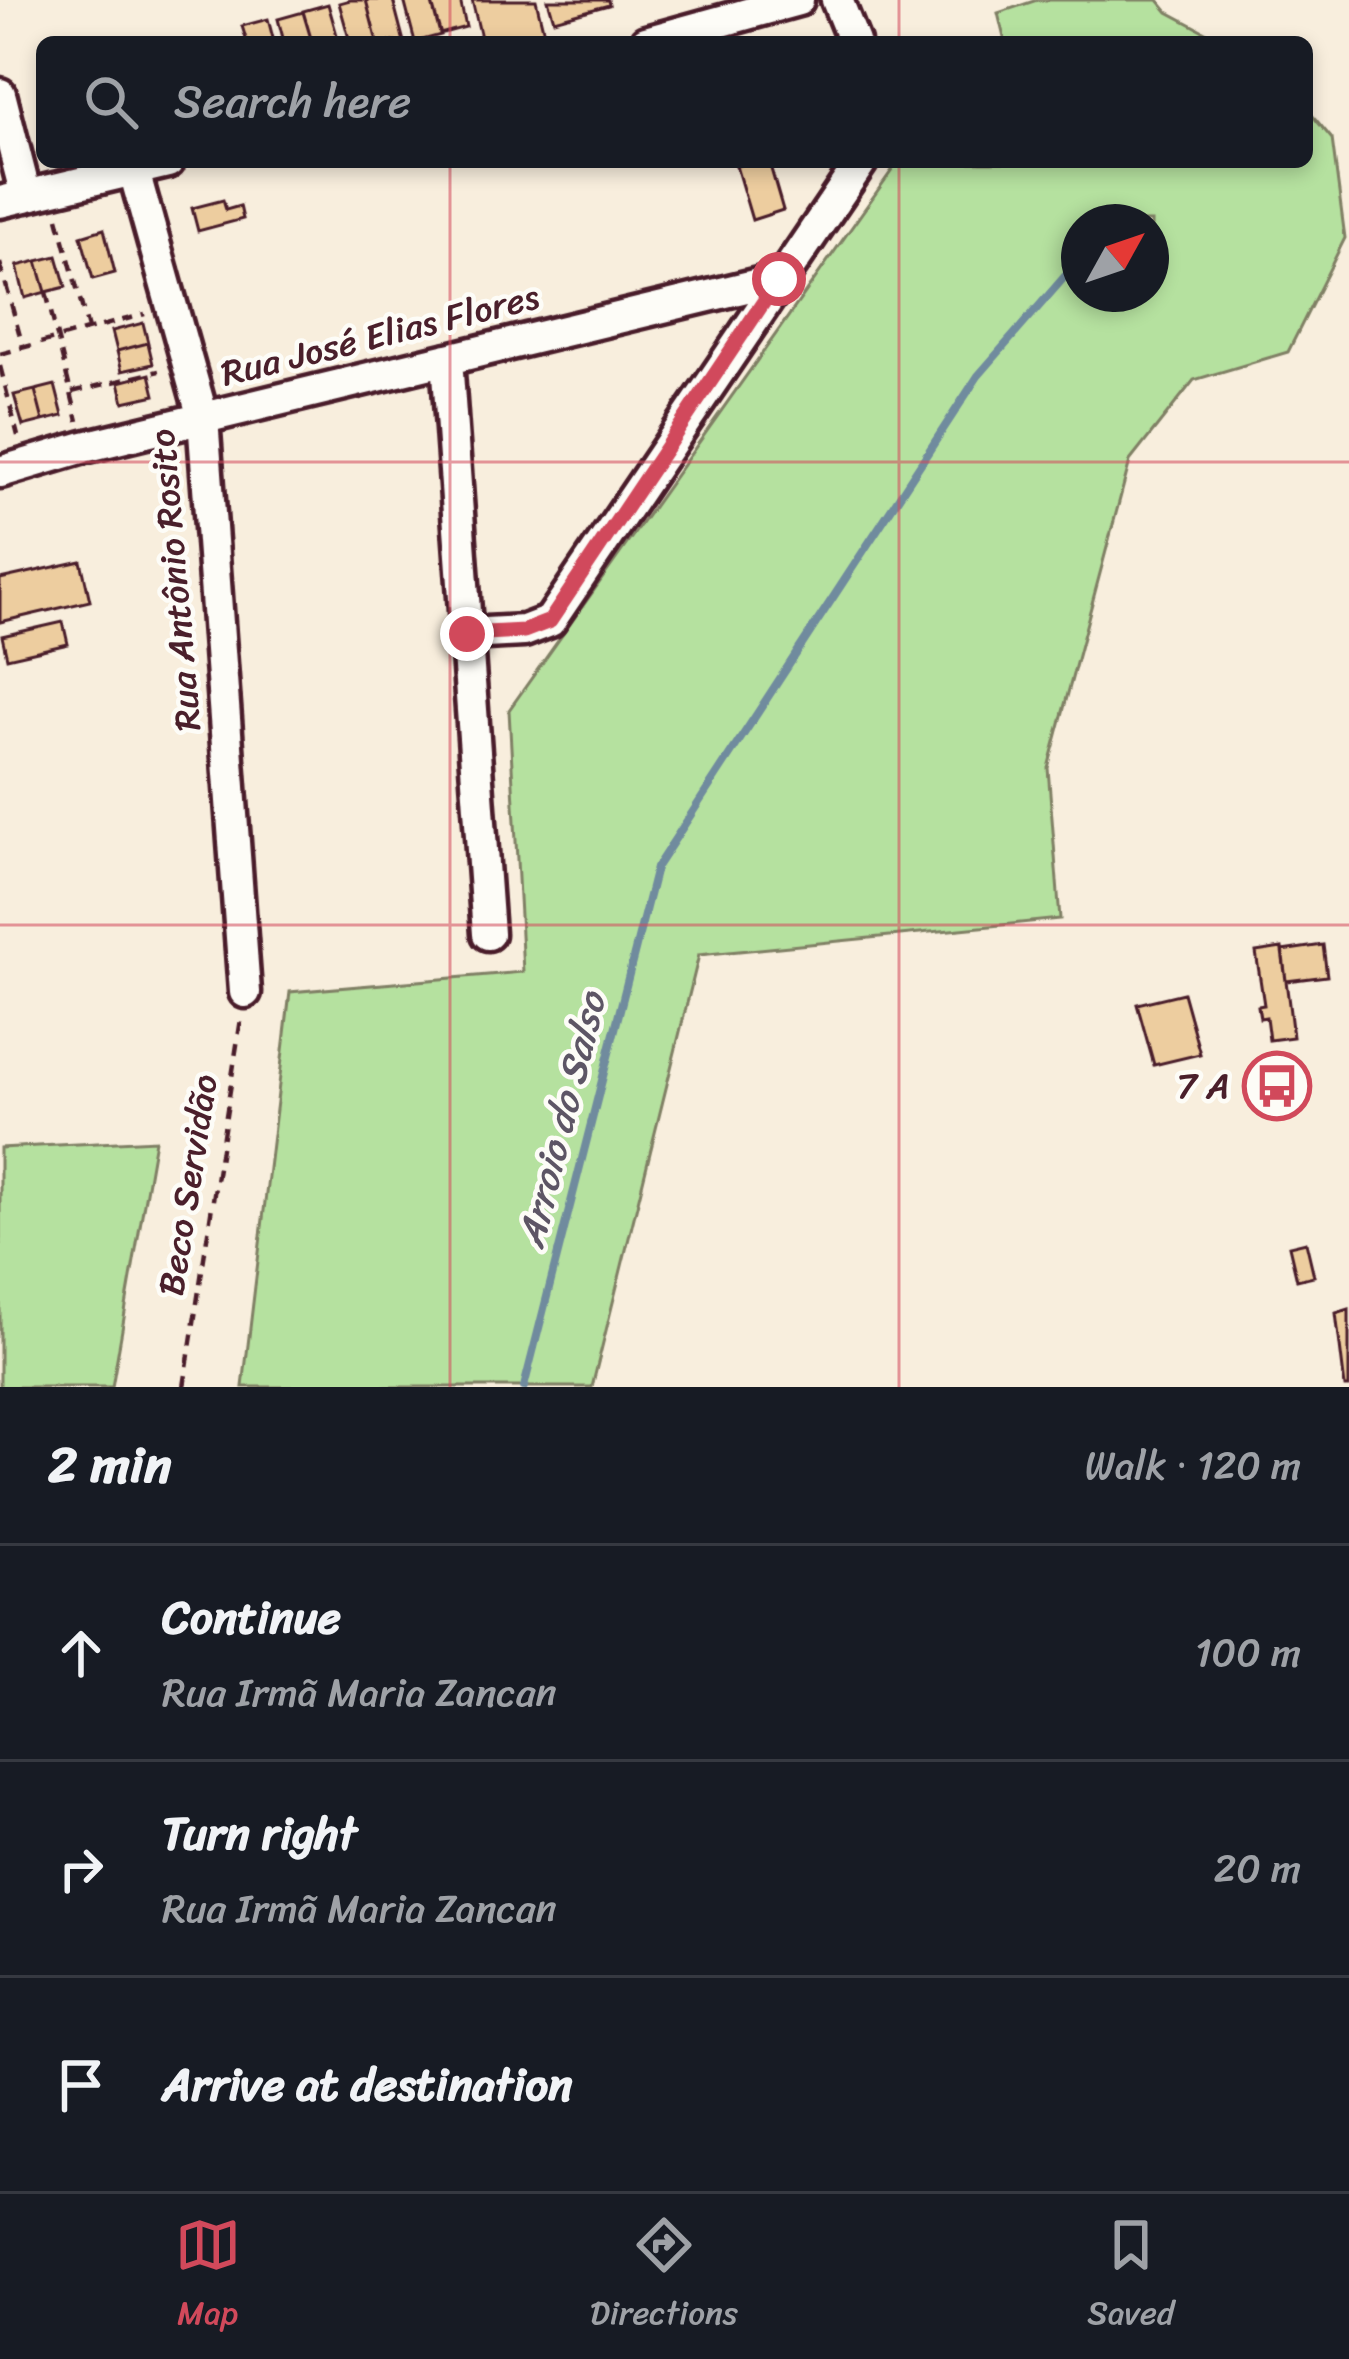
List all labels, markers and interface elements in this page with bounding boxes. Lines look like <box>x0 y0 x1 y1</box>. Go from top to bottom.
search box <box>36 36 1313 168</box>
text: Search here <box>174 62 411 142</box>
icon: search <box>78 69 144 135</box>
north arrow <box>1061 204 1169 312</box>
route start <box>752 252 806 306</box>
street label: Rua José Elias Flores <box>214 264 546 405</box>
street label: Rua Antônio Rosito <box>130 426 220 734</box>
route end <box>440 607 494 661</box>
water label: Arroio do Salso <box>496 983 627 1256</box>
bus stop icon: 7 A <box>1242 1051 1312 1121</box>
place label: 7 A <box>1176 1054 1230 1118</box>
street label: Beco Servidão <box>139 1070 237 1300</box>
text: 2 min <box>48 1420 171 1510</box>
text: Walk · 120 m <box>1085 1431 1301 1500</box>
text: Continue <box>162 1578 341 1658</box>
text: 100 m <box>1195 1618 1301 1687</box>
icon: ahead <box>48 1620 114 1686</box>
text: Rua Irmã Maria Zancan <box>162 1658 557 1727</box>
text: Turn right <box>162 1794 357 1874</box>
text: 20 m <box>1214 1834 1301 1903</box>
icon: right <box>48 1836 114 1902</box>
text: Rua Irmã Maria Zancan <box>162 1874 557 1943</box>
text: Arrive at destination <box>162 2045 572 2125</box>
icon: arrive <box>48 2052 114 2118</box>
tab: Map <box>175 2212 241 2342</box>
tab: Directions <box>590 2212 738 2342</box>
tab: Saved <box>1087 2212 1174 2342</box>

